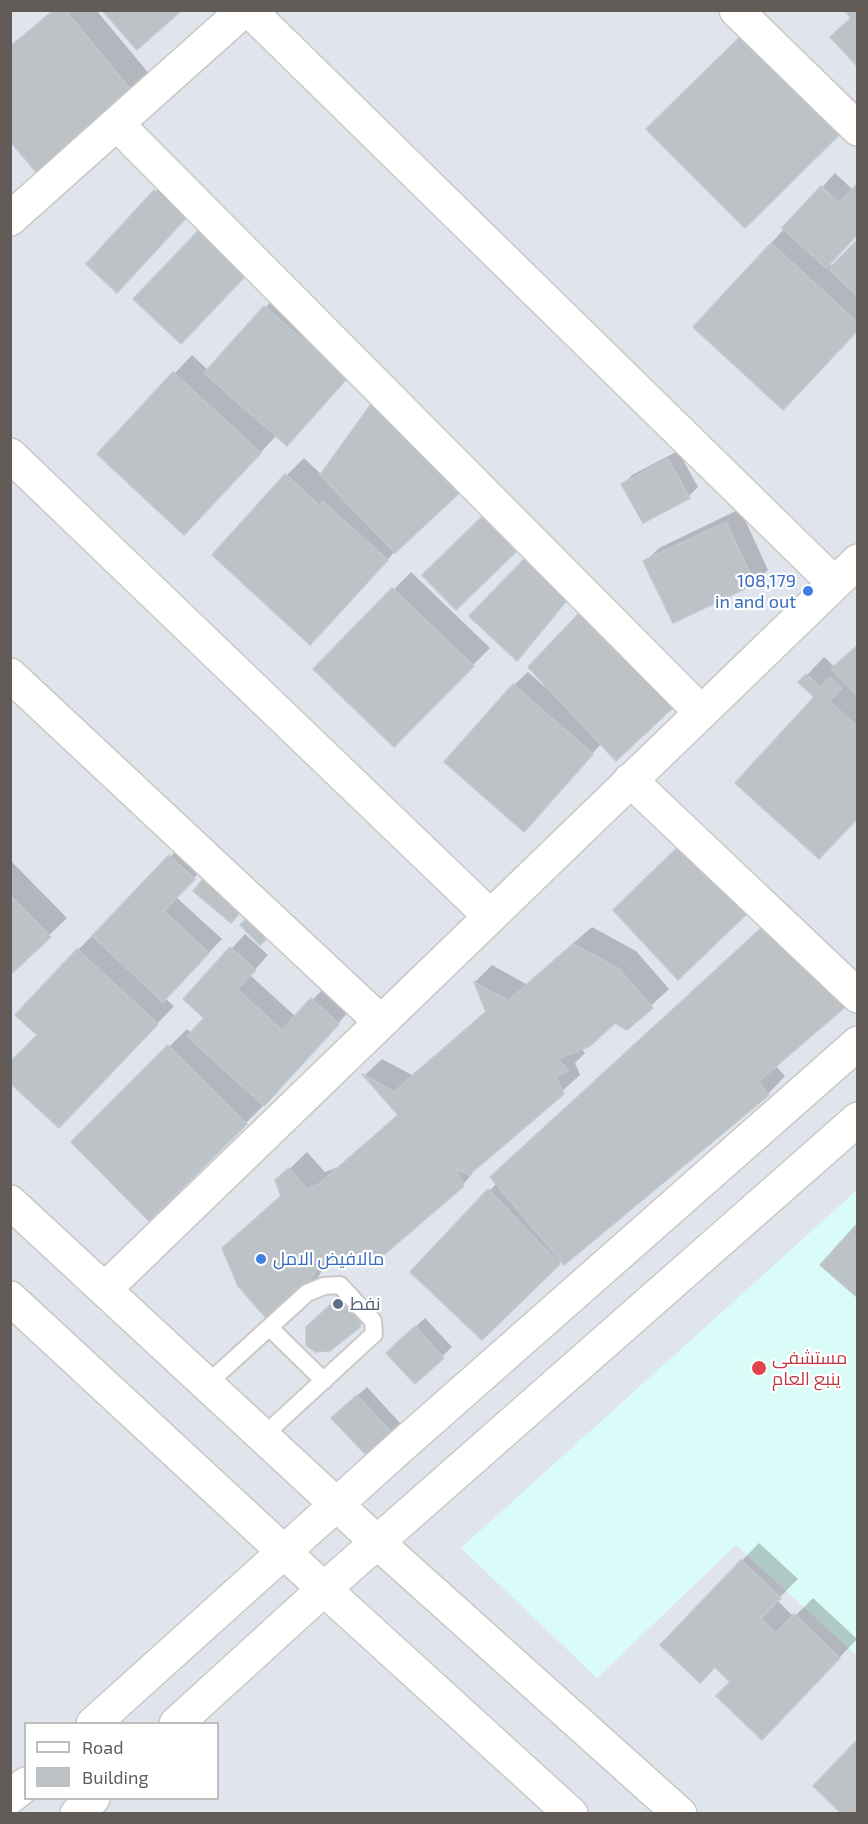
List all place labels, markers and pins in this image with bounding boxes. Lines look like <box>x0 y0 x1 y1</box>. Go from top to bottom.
place label: 108,179 in and out <box>715 570 796 612</box>
marker: 108,179 in and out <box>801 584 815 598</box>
place label: مالافيض الامل <box>273 1248 384 1270</box>
marker: مالافيض الامل <box>254 1252 268 1266</box>
place label: نفط <box>350 1293 381 1315</box>
marker: نفط <box>331 1297 345 1311</box>
place label: مستشفى ينبع العام <box>772 1347 847 1390</box>
marker: مستشفى ينبع العام <box>750 1359 768 1377</box>

